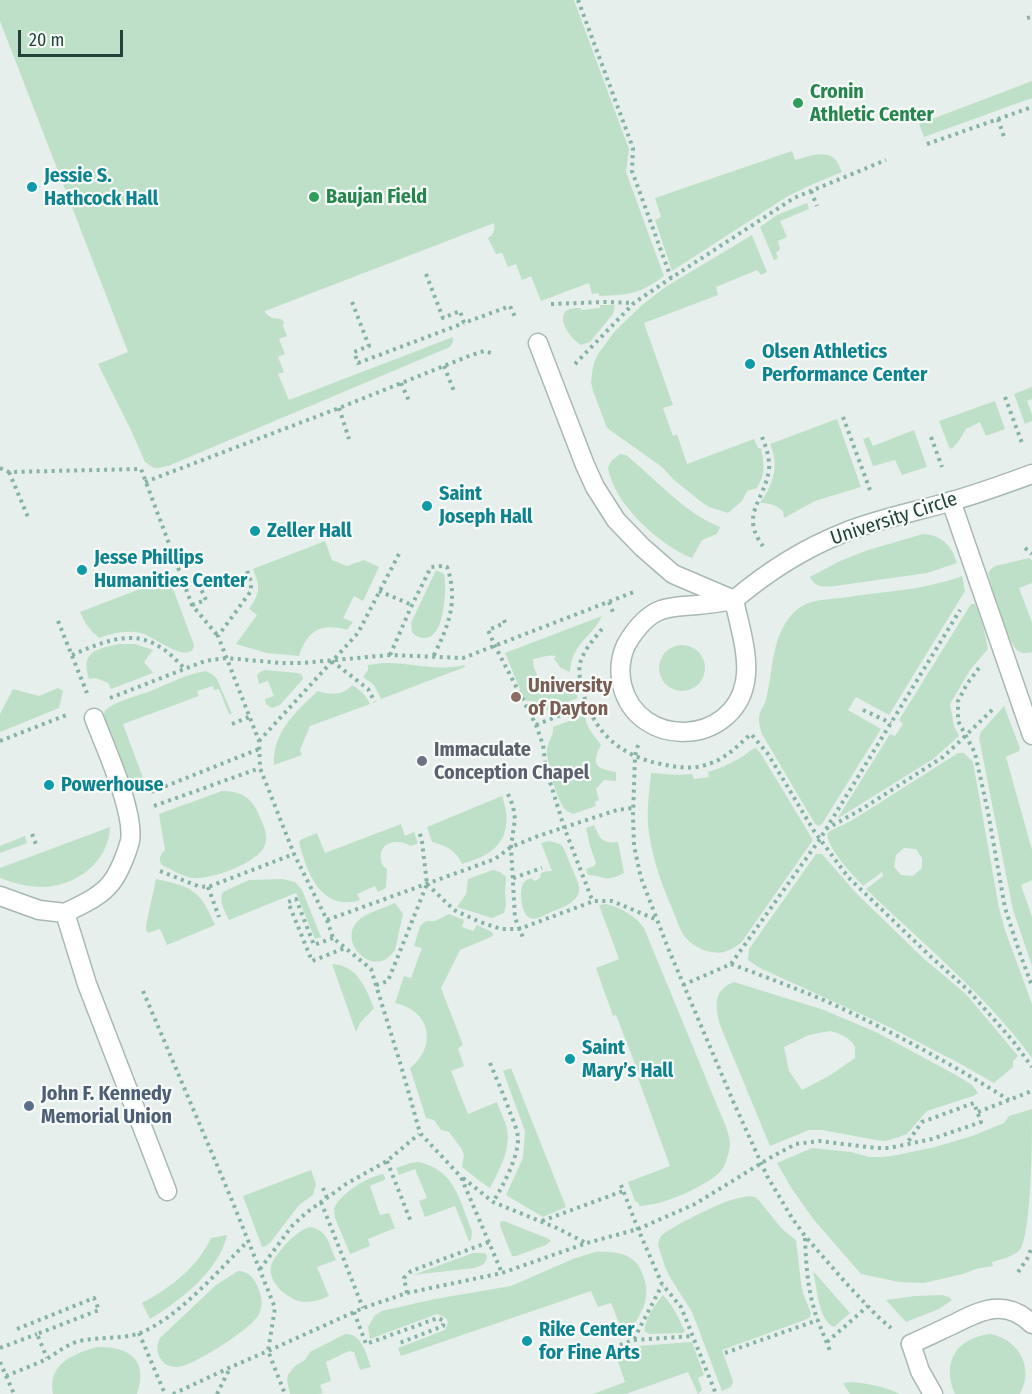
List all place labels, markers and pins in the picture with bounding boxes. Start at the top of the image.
place label: Cronin Athletic Center [810,80,934,127]
marker: Cronin Athletic Center [791,96,805,110]
place label: Jessie S. Hathcock Hall [44,164,158,211]
marker: Jessie S. Hathcock Hall [25,180,39,194]
place label: Baujan Field [326,185,427,209]
marker: Baujan Field [307,190,321,204]
place label: Olsen Athletics Performance Center [762,340,927,387]
marker: Olsen Athletics Performance Center [743,357,757,371]
place label: Saint Joseph Hall [439,482,533,529]
marker: Saint Joseph Hall [420,499,434,513]
place label: Zeller Hall [267,519,352,543]
marker: Zeller Hall [248,524,262,538]
place label: Jesse Phillips Humanities Center [94,546,247,593]
marker: Jesse Phillips Humanities Center [75,563,89,577]
place label: University of Dayton [528,674,612,721]
marker: University of Dayton [509,690,523,704]
place label: Immaculate Conception Chapel [434,738,589,785]
marker: Immaculate Conception Chapel [415,754,429,768]
place label: Powerhouse [61,773,164,797]
marker: Powerhouse [42,778,56,792]
place label: Saint Mary’s Hall [582,1036,673,1083]
marker: Saint Mary’s Hall [563,1052,577,1066]
place label: John F. Kennedy Memorial Union [41,1082,172,1129]
marker: John F. Kennedy Memorial Union [22,1099,36,1113]
place label: Rike Center for Fine Arts [539,1318,640,1365]
marker: Rike Center for Fine Arts [520,1334,534,1348]

